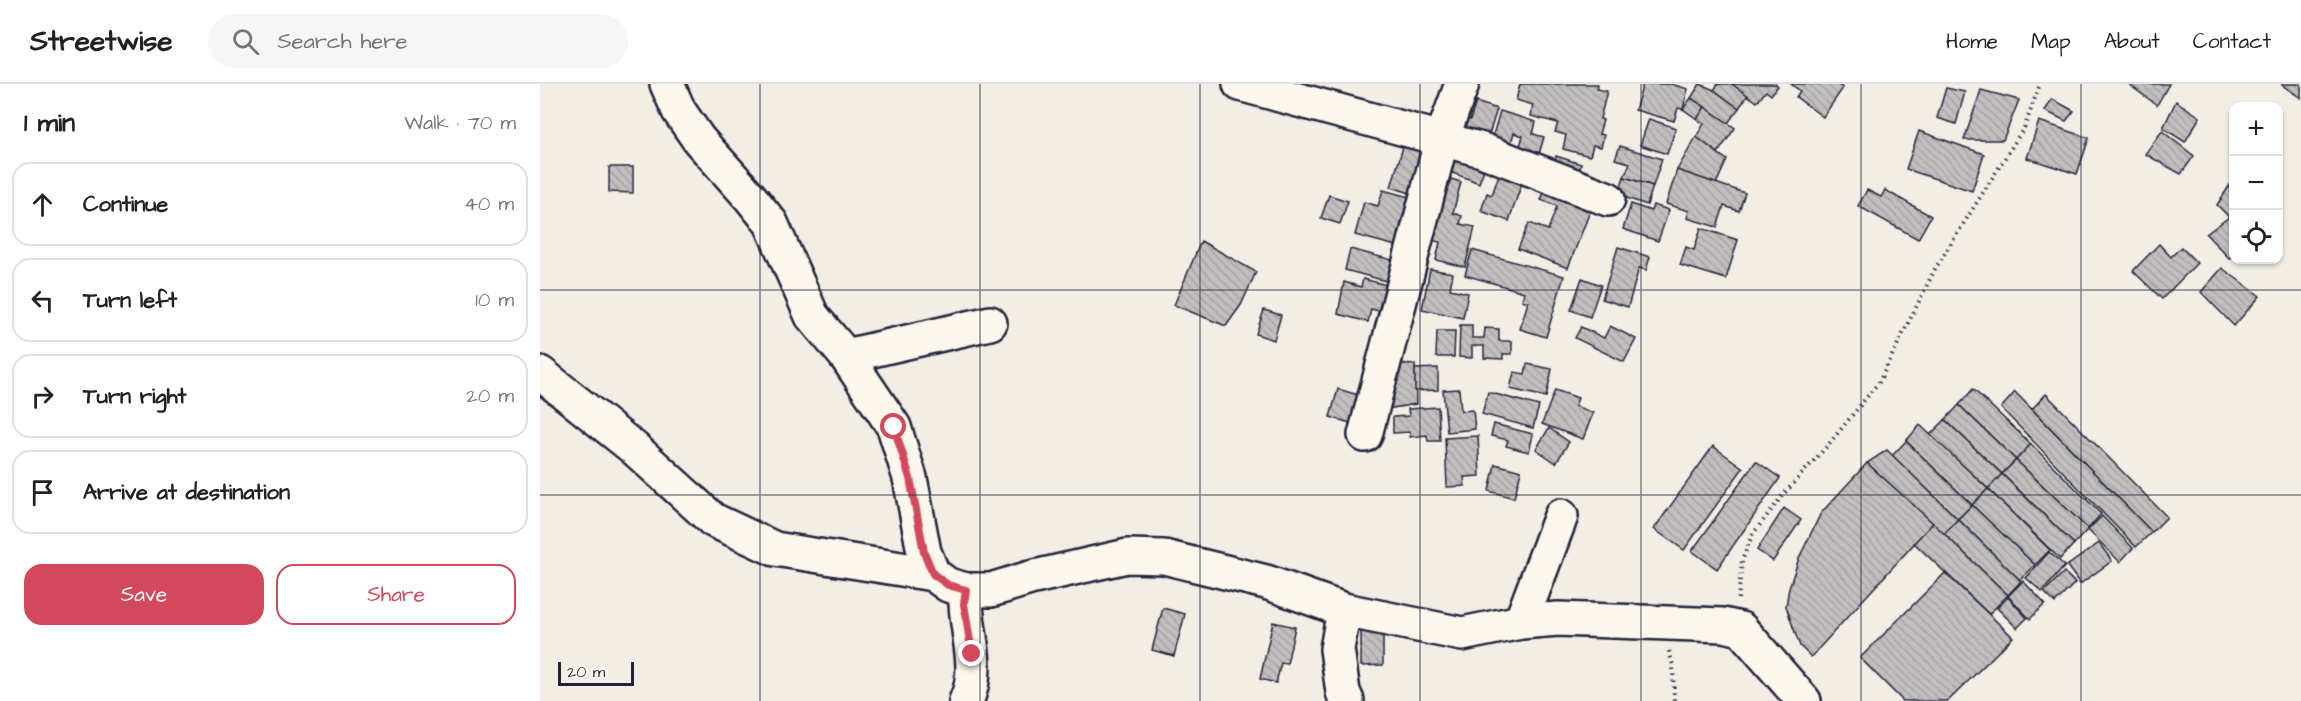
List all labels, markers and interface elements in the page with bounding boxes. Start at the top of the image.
search box [208,14,628,68]
text: Streetwise [30,22,172,61]
icon: search [229,25,262,58]
text: Search here [277,26,407,57]
text: Home [1946,27,1998,56]
text: Map [2031,27,2071,56]
text: About [2104,27,2160,56]
text: Contact [2193,27,2271,56]
map controls [2229,102,2283,264]
button: + [2229,102,2283,156]
text: 1 min [24,105,75,141]
text: Walk · 70 m [404,109,516,137]
button: − [2229,156,2283,210]
icon: ahead [26,188,59,221]
text: Continue [83,189,168,220]
text: 40 m [464,190,514,218]
button: locate [2229,210,2283,264]
icon: left [26,284,59,317]
text: Turn left [83,285,177,316]
text: 10 m [475,286,514,314]
icon: right [26,380,59,413]
text: Turn right [83,381,186,412]
text: 20 m [466,382,514,410]
route start [880,413,906,439]
icon: arrive [26,476,59,509]
text: Arrive at destination [83,477,290,508]
button: Save [24,564,264,625]
button: Share [276,564,516,625]
route end [958,640,984,666]
scale bar [558,659,634,686]
text: 20 m [567,661,605,683]

